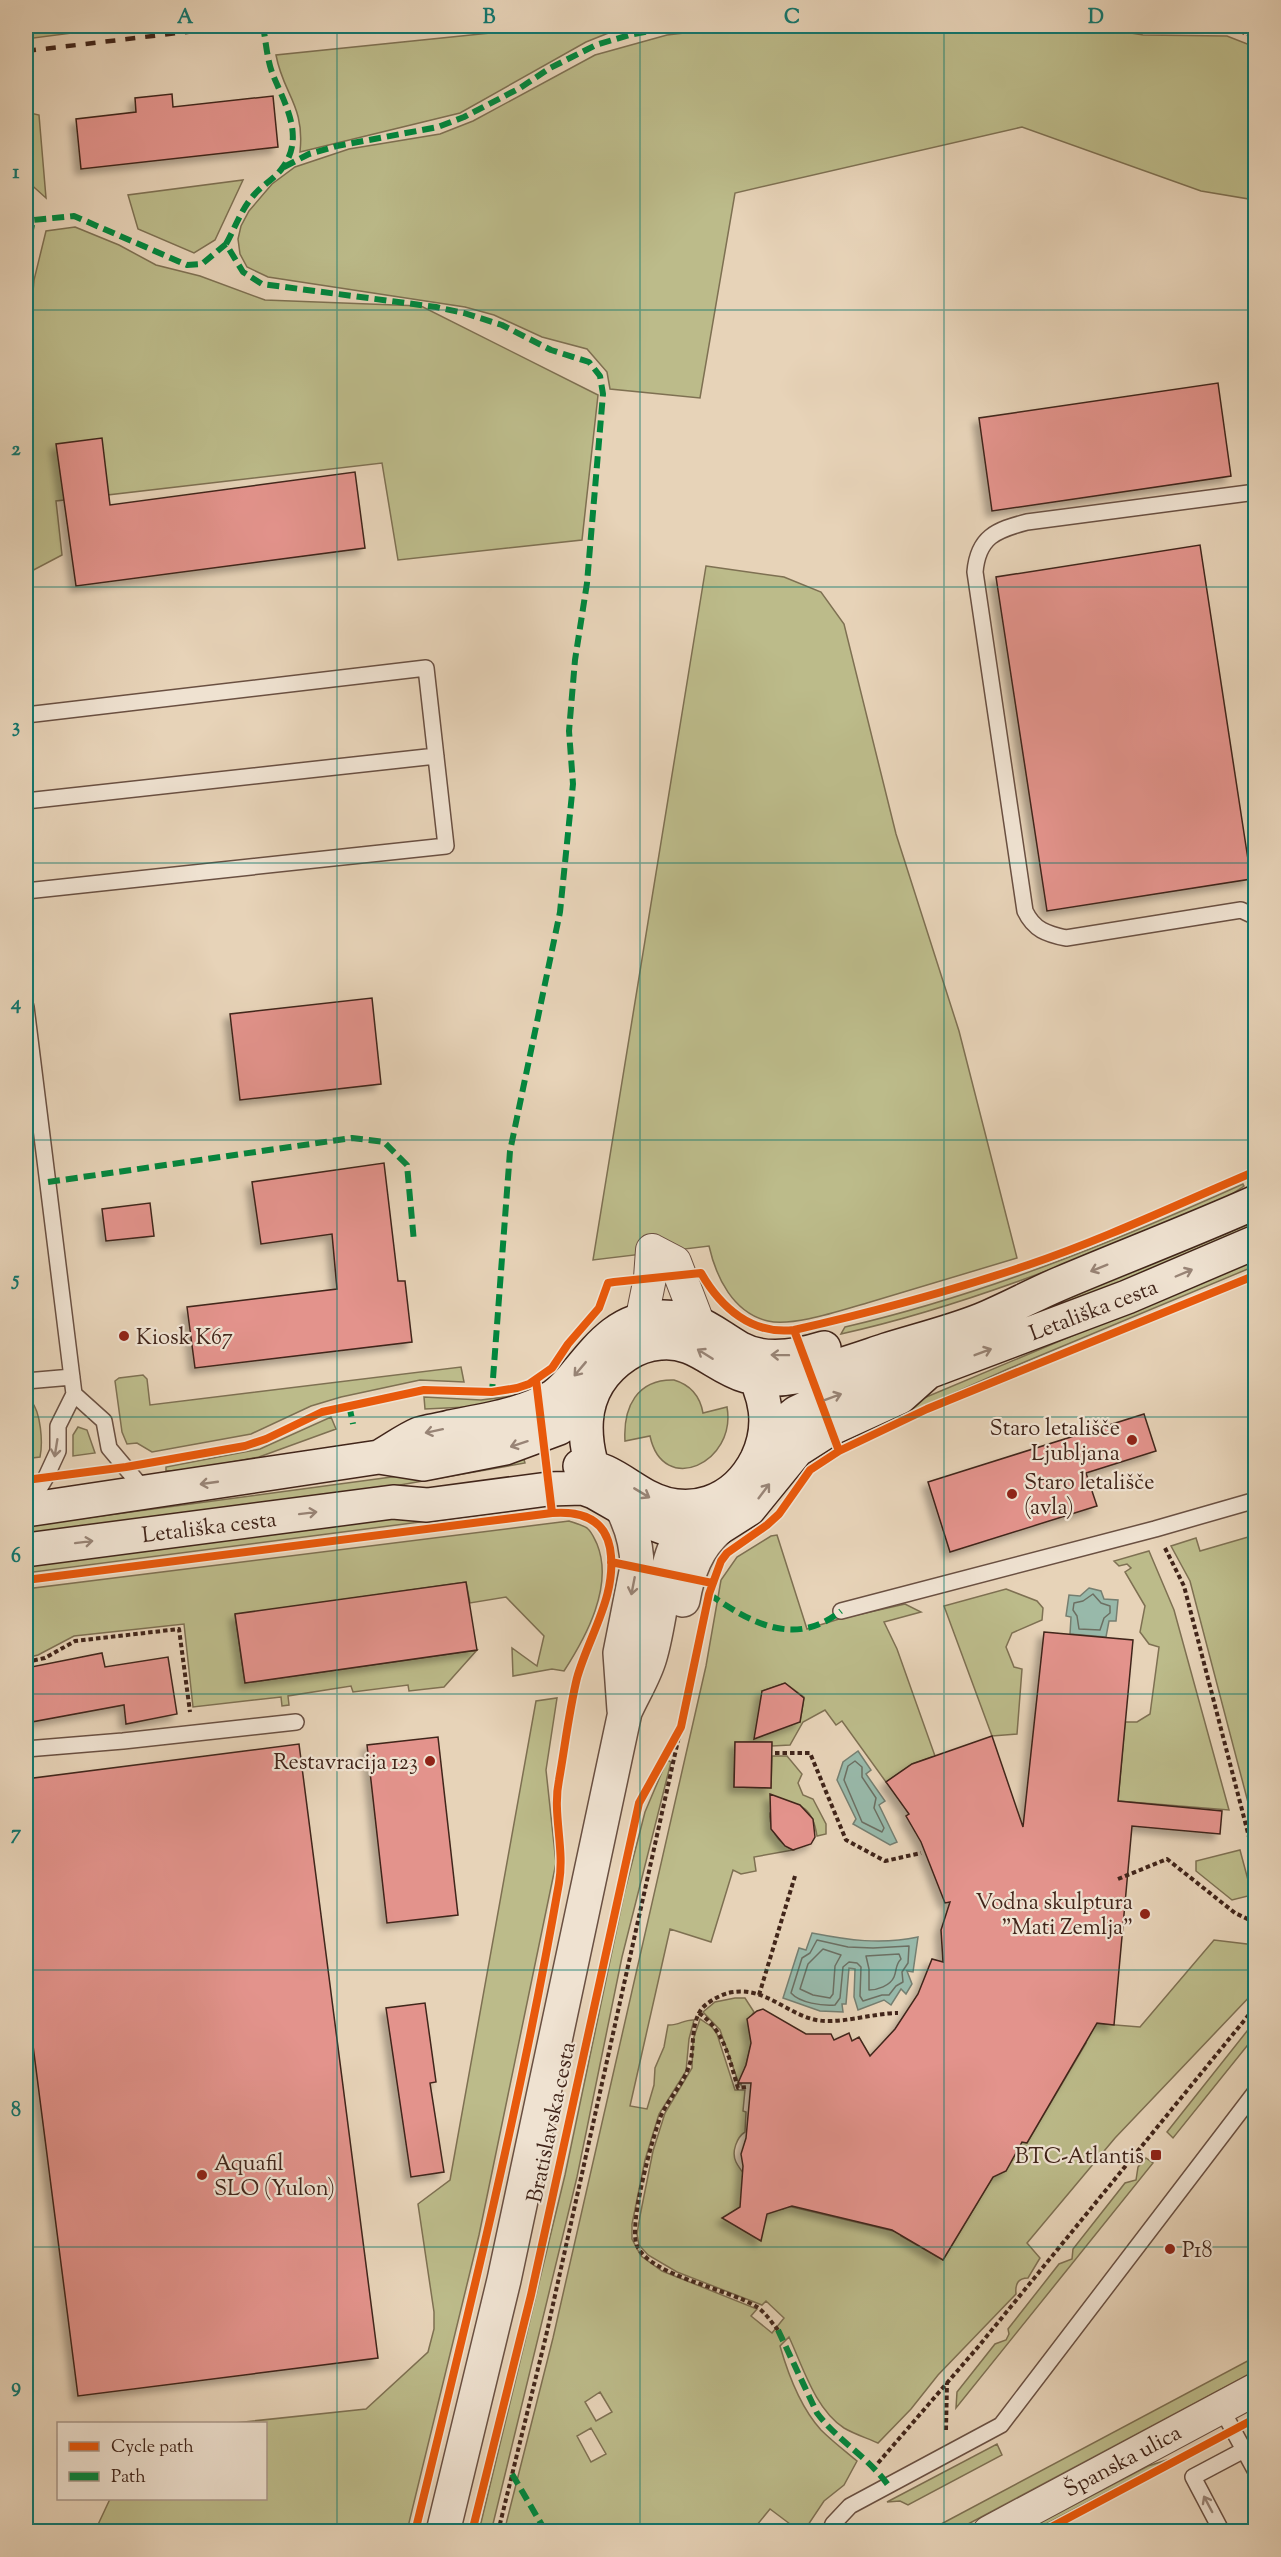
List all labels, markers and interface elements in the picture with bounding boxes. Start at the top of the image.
text: A [177,4,194,33]
text: B [483,4,496,33]
text: C [784,4,800,33]
text: D [1088,4,1104,33]
text: 1 [13,159,20,188]
text: 2 [11,436,21,465]
text: 3 [12,713,20,742]
text: 4 [10,990,21,1019]
one-way arrow [1090,1263,1109,1274]
text: 5 [11,1266,20,1295]
one-way arrow [1174,1267,1193,1278]
street label: Letališka cesta [1025,1273,1163,1351]
place label: Kiosk K67 [136,1323,233,1355]
marker: Kiosk K67 [117,1329,131,1343]
one-way arrow [973,1345,992,1356]
one-way arrow [697,1348,714,1360]
one-way arrow [770,1349,790,1361]
one-way arrow [573,1361,587,1376]
one-way arrow [823,1390,842,1401]
place label: Staro letališče Ljubljana [990,1414,1120,1471]
one-way arrow [425,1426,444,1437]
marker: Staro letališče Ljubljana [1125,1433,1139,1447]
one-way arrow [51,1438,62,1457]
one-way arrow [510,1439,529,1450]
place label: Staro letališče (avla) [1024,1468,1154,1525]
one-way arrow [199,1478,219,1489]
one-way arrow [758,1484,770,1500]
one-way arrow [633,1487,650,1499]
marker: Staro letališče (avla) [1005,1487,1019,1501]
street label: Letališka cesta [140,1505,279,1553]
one-way arrow [298,1507,318,1518]
one-way arrow [73,1536,93,1547]
text: 6 [11,1543,21,1572]
one-way arrow [627,1576,638,1595]
place label: Restavracija 123 [273,1748,418,1780]
marker: Restavracija 123 [423,1754,437,1768]
text: 7 [11,1820,22,1849]
place label: Vodna skulptura "Mati Zemlja" [976,1888,1133,1945]
marker: Vodna skulptura "Mati Zemlja" [1138,1907,1152,1921]
street label: Bratislavska cesta [520,2039,586,2206]
text: 8 [11,2097,21,2126]
place label: BTC-Atlantis [1015,2142,1144,2174]
marker: BTC-Atlantis [1149,2148,1163,2162]
place label: Aquafil SLO (Yulon) [214,2149,335,2206]
marker: Aquafil SLO (Yulon) [195,2168,209,2182]
place label: P18 [1182,2236,1213,2268]
marker: P18 [1163,2242,1177,2256]
text: 9 [11,2373,21,2402]
street label: Španska ulica [1058,2417,1188,2507]
legend [57,2422,267,2500]
text: Cycle path [111,2435,194,2461]
text: Path [111,2465,146,2491]
one-way arrow [1202,2496,1213,2514]

